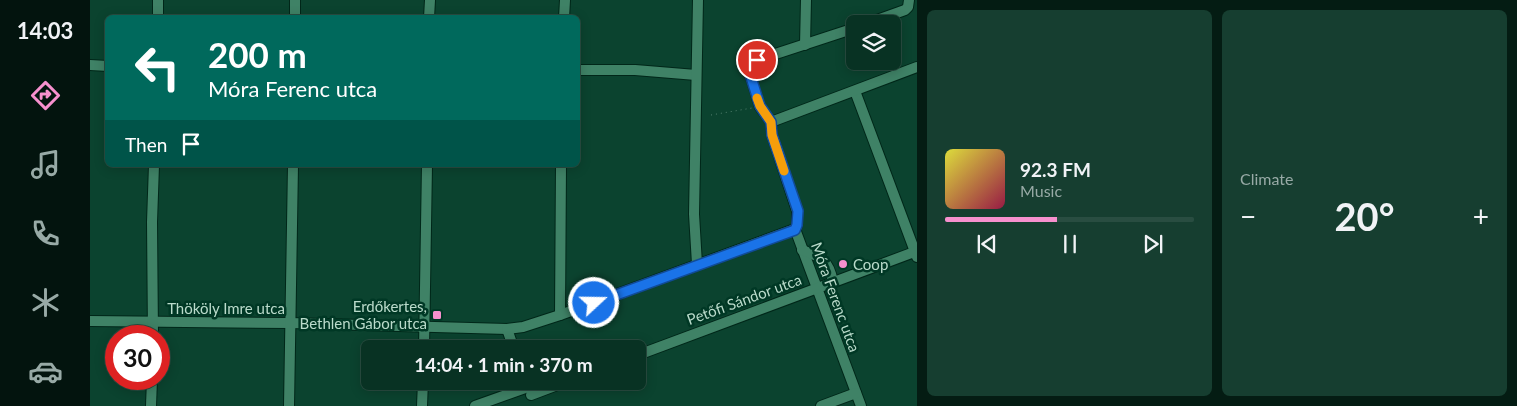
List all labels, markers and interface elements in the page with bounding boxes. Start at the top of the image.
map controls [846,15,901,70]
button: layers [846,15,901,70]
text: 14:03 [17,17,73,44]
text: 200 m [208,33,307,75]
icon: left [125,35,190,100]
pin [736,39,778,81]
icon: arrive [743,46,771,74]
text: Móra Ferenc utca [208,75,377,102]
icon: directions [28,78,63,113]
icon: arrive [177,130,205,158]
text: Then [125,133,167,156]
icon: music [28,147,63,182]
text: 92.3 FM [1020,158,1091,181]
text: Climate [1240,169,1293,188]
text: Music [1020,181,1062,200]
text: 20° [1335,193,1394,239]
text: − [1240,199,1256,233]
text: + [1473,199,1489,233]
icon: phone [28,216,63,251]
icon: previous [973,230,1001,258]
icon: pause [1056,230,1084,258]
icon: next [1139,230,1167,258]
street label: Móra Ferenc utca [808,240,864,354]
place label: Coop [853,255,888,273]
marker: Coop [837,258,849,270]
street label: Petőfi Sándor utca [684,270,804,328]
position arrow [567,276,619,328]
icon: climate [28,285,63,320]
place label: Erdőkertes, Bethlen Gábor utca [300,297,427,332]
street label: Thököly Imre utca [167,299,285,317]
marker: Erdőkertes, Bethlen Gábor utca [431,309,443,321]
speed limit sign: 30 [105,325,170,390]
text: 14:04 · 1 min · 370 m [414,353,593,376]
icon: car [28,354,63,389]

